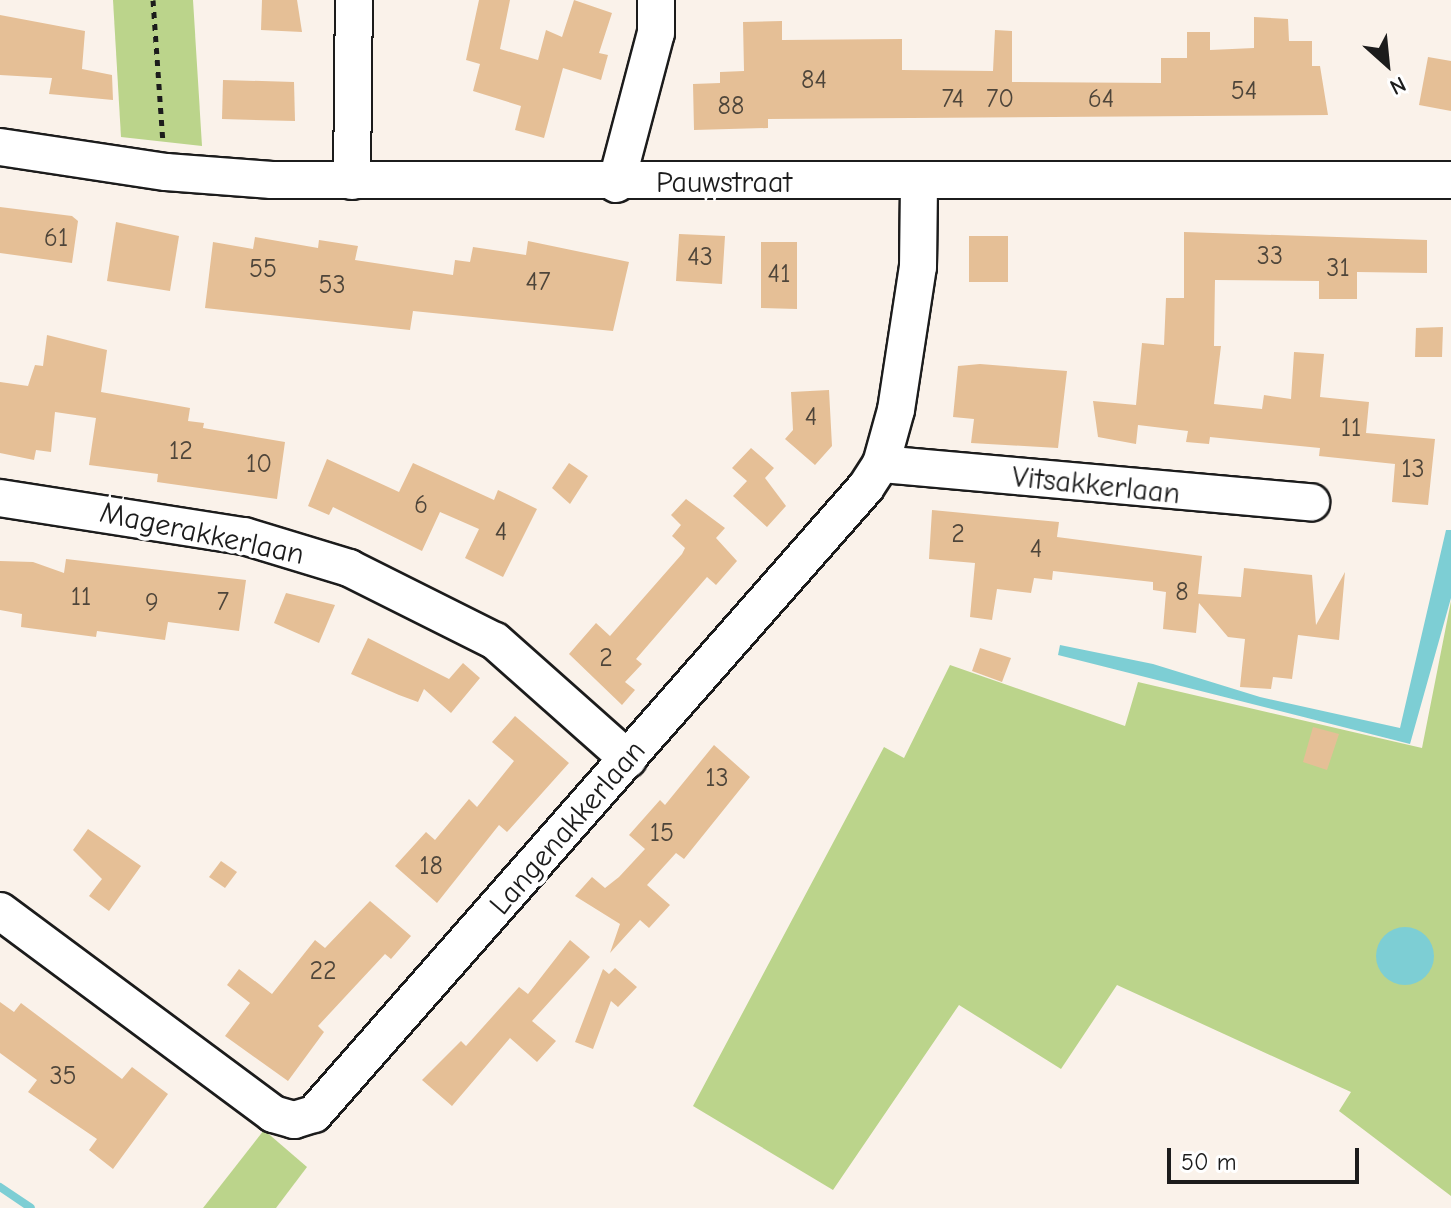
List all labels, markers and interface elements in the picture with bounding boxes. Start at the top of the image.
north arrow [1347,24,1427,104]
house number: 84 [801,65,827,97]
text: N [1386,71,1410,100]
house number: 54 [1231,76,1257,108]
house number: 74 [942,84,964,116]
house number: 70 [986,84,1014,116]
house number: 64 [1088,84,1114,116]
house number: 88 [718,91,744,123]
street label: Pauwstraat [656,165,792,201]
house number: 61 [44,223,68,255]
house number: 33 [1257,241,1283,273]
house number: 43 [687,242,713,274]
house number: 31 [1326,253,1350,285]
house number: 55 [249,254,277,286]
house number: 41 [768,259,790,291]
house number: 47 [526,267,550,299]
house number: 53 [318,270,346,302]
house number: 4 [805,402,817,434]
house number: 11 [1341,413,1361,445]
house number: 12 [169,436,193,468]
house number: 10 [246,449,272,481]
house number: 13 [1401,454,1425,486]
street label: Vitsakkerlaan [1010,459,1182,513]
house number: 6 [414,490,428,522]
street label: Magerakkerlaan [97,495,307,573]
house number: 4 [495,517,507,549]
house number: 2 [951,519,965,551]
house number: 4 [1030,534,1042,566]
house number: 8 [1175,577,1189,609]
house number: 11 [71,582,91,614]
house number: 7 [217,587,229,619]
house number: 9 [145,588,159,620]
house number: 2 [599,643,613,675]
street label: Langenakkerlaan [483,734,653,922]
house number: 13 [705,763,729,795]
house number: 15 [650,818,674,850]
house number: 18 [419,851,443,883]
house number: 22 [309,956,337,988]
house number: 35 [49,1061,77,1093]
scale bar [1171,1132,1363,1182]
text: 50 m [1181,1148,1237,1176]

